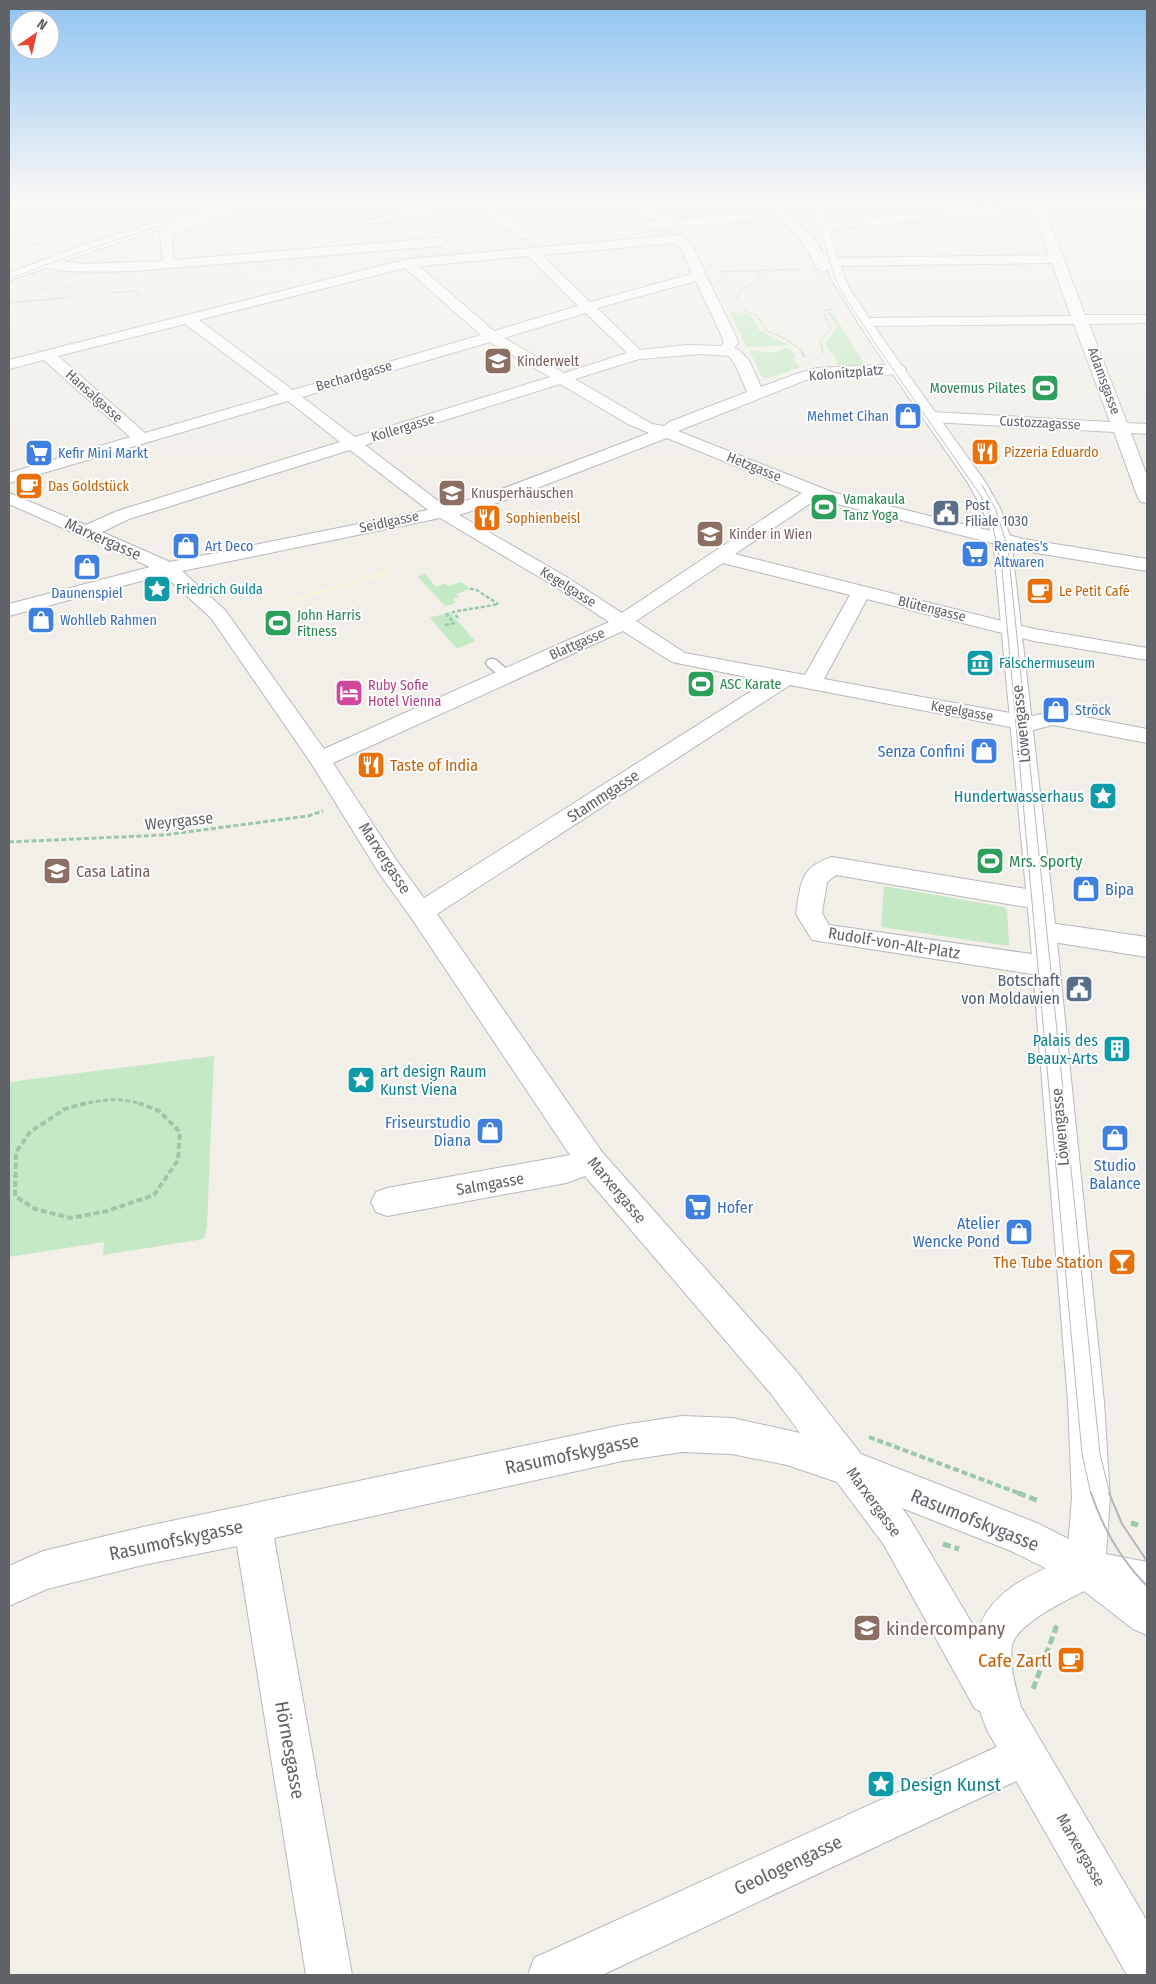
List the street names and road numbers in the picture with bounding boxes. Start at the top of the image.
street label: Adamsgasse [1084,345,1124,417]
street label: Bechardgasse [314,357,394,395]
street label: Kolonitzplatz [808,361,884,385]
street label: Hansalgasse [62,366,126,426]
street label: Kollergasse [369,410,437,446]
street label: Custozzagasse [999,412,1081,434]
street label: Hetzgasse [724,448,784,486]
street label: Seidlgasse [358,507,420,537]
street label: Marxergasse [62,514,144,564]
street label: Kegelgasse [537,563,599,611]
street label: Blütengasse [896,592,968,626]
street label: Blattgasse [547,624,607,664]
street label: Löwengasse [1007,684,1035,764]
street label: Kegelgasse [930,697,995,725]
street label: Stammgasse [563,766,643,826]
street label: Weyrgasse [144,808,214,834]
street label: Marxergasse [355,819,415,897]
street label: Rudolf-von-Alt-Platz [827,923,961,963]
street label: Löwengasse [1047,1087,1073,1167]
street label: Marxergasse [584,1153,650,1227]
street label: Salmgasse [455,1169,525,1199]
street label: Rasumofskygasse [503,1429,641,1479]
street label: Marxergasse [842,1464,906,1541]
street label: Rasumofskygasse [907,1484,1043,1556]
street label: Rasumofskygasse [107,1515,245,1565]
street label: Hörnesgasse [270,1699,310,1801]
street label: Marxergasse [1052,1810,1110,1890]
street label: Geologengasse [730,1830,846,1900]

